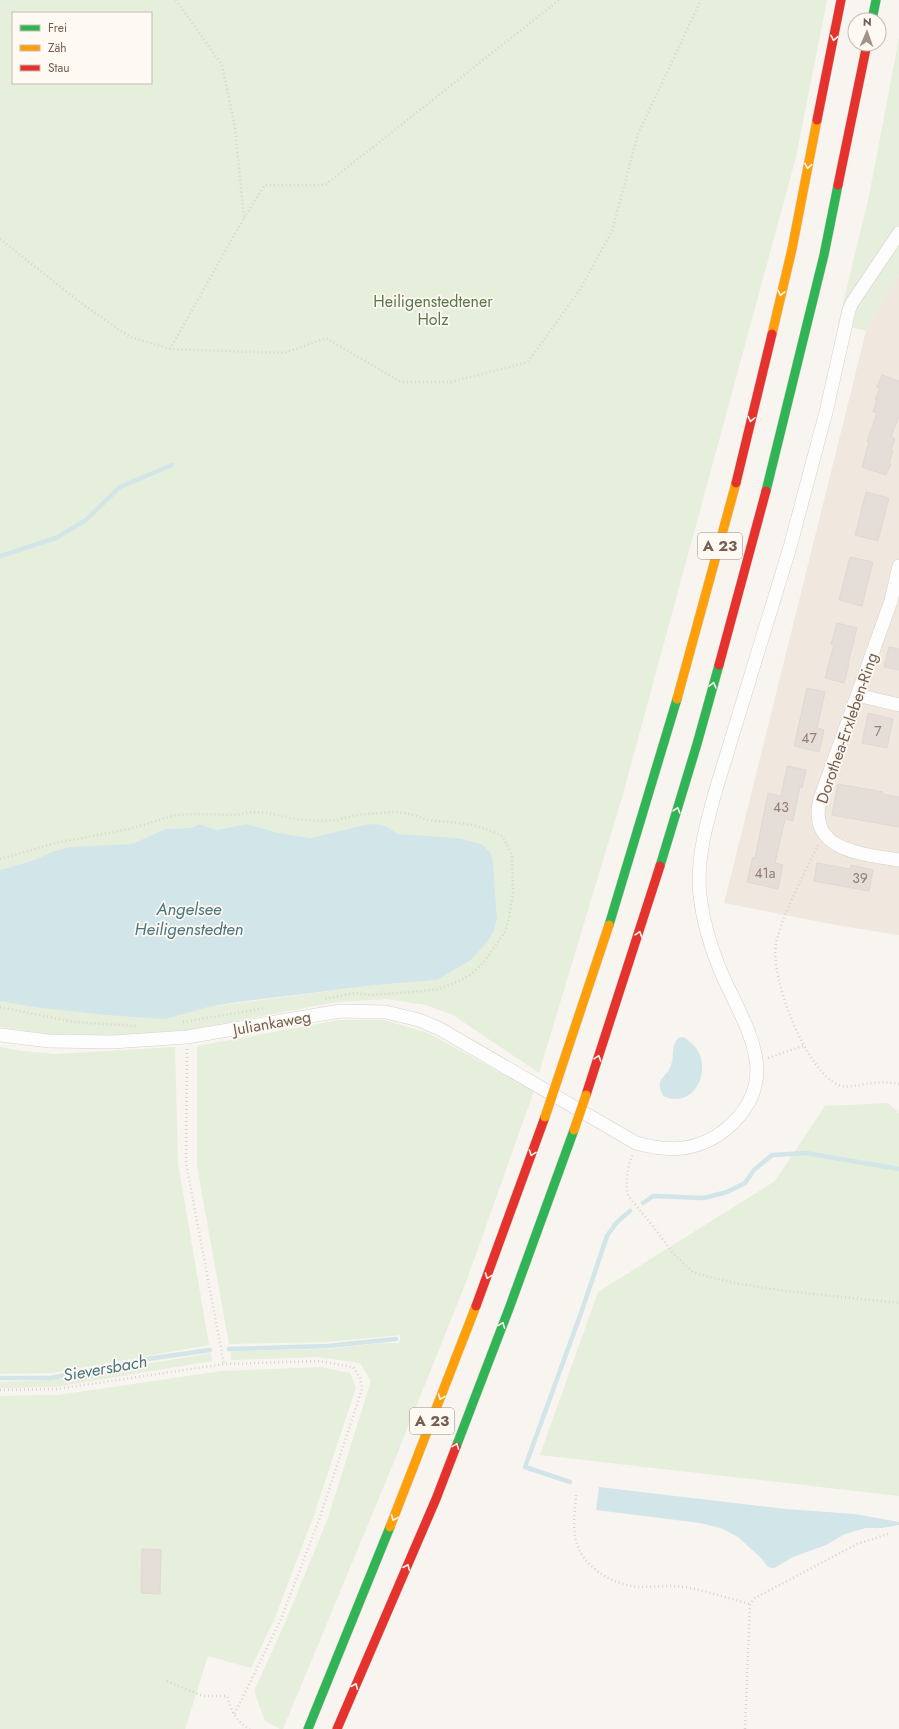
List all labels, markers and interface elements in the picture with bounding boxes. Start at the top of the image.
legend [12,12,152,84]
north arrow [847,12,887,52]
text: N [863,14,872,30]
text: Frei [48,19,67,37]
one-way arrow [830,35,838,41]
text: Zäh [48,39,67,57]
text: Stau [48,59,70,77]
one-way arrow [805,163,813,169]
park label: Heiligenstedtener Holz [373,290,493,331]
one-way arrow [778,290,786,296]
one-way arrow [748,416,756,423]
road number: A 23 [698,533,742,559]
street label: Dorothea-Erxleben-Ring [810,649,884,807]
one-way arrow [708,682,717,689]
house number: 7 [874,721,882,741]
house number: 47 [801,728,817,748]
house number: 43 [773,797,789,817]
one-way arrow [672,807,681,814]
house number: 41a [754,863,776,883]
house number: 39 [852,868,868,888]
water label: Angelsee Heiligenstedten [135,897,243,941]
one-way arrow [634,931,643,938]
street label: Juliankaweg [229,1005,313,1042]
one-way arrow [594,1054,602,1061]
one-way arrow [528,1150,537,1157]
one-way arrow [484,1272,493,1279]
one-way arrow [498,1321,506,1328]
water label: Sieversbach [61,1349,149,1387]
one-way arrow [438,1394,446,1401]
road number: A 23 [410,1408,454,1434]
one-way arrow [451,1443,460,1450]
one-way arrow [390,1515,398,1522]
one-way arrow [402,1563,410,1570]
one-way arrow [350,1683,358,1690]

